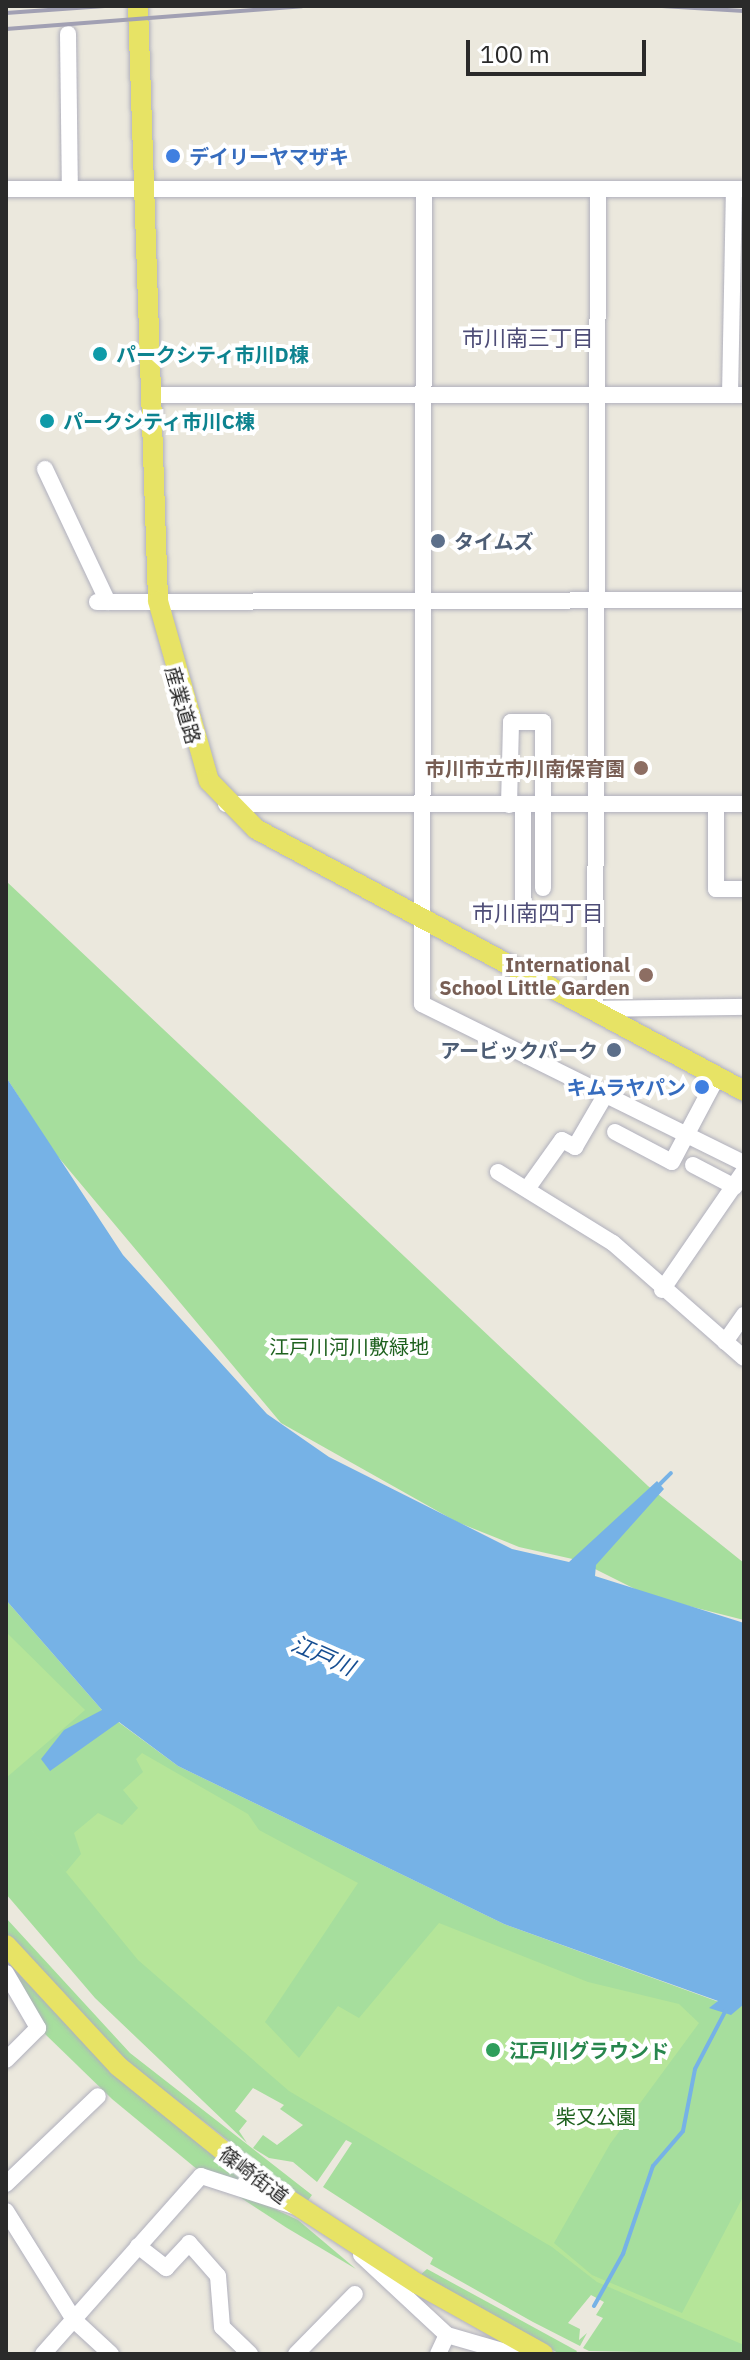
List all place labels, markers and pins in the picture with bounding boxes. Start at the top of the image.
place label: デイリーヤマザキ [189,144,349,168]
marker: デイリーヤマザキ [164,147,182,165]
place label: パークシティ市川D棟 [116,342,310,366]
marker: パークシティ市川D棟 [91,345,109,363]
place label: パークシティ市川C棟 [63,409,256,433]
marker: パークシティ市川C棟 [38,412,56,430]
place label: タイムズ [454,529,534,553]
marker: タイムズ [429,532,447,550]
place label: 市川市立市川南保育園 [425,756,625,780]
marker: 市川市立市川南保育園 [632,759,650,777]
place label: International School Little Garden [439,952,630,999]
marker: International School Little Garden [637,966,655,984]
place label: アービックパーク [439,1038,598,1062]
marker: アービックパーク [605,1041,623,1059]
place label: キムラヤパン [566,1075,686,1099]
marker: キムラヤパン [693,1078,711,1096]
place label: 江戸川グラウンド [509,2038,669,2062]
marker: 江戸川グラウンド [484,2041,502,2059]

